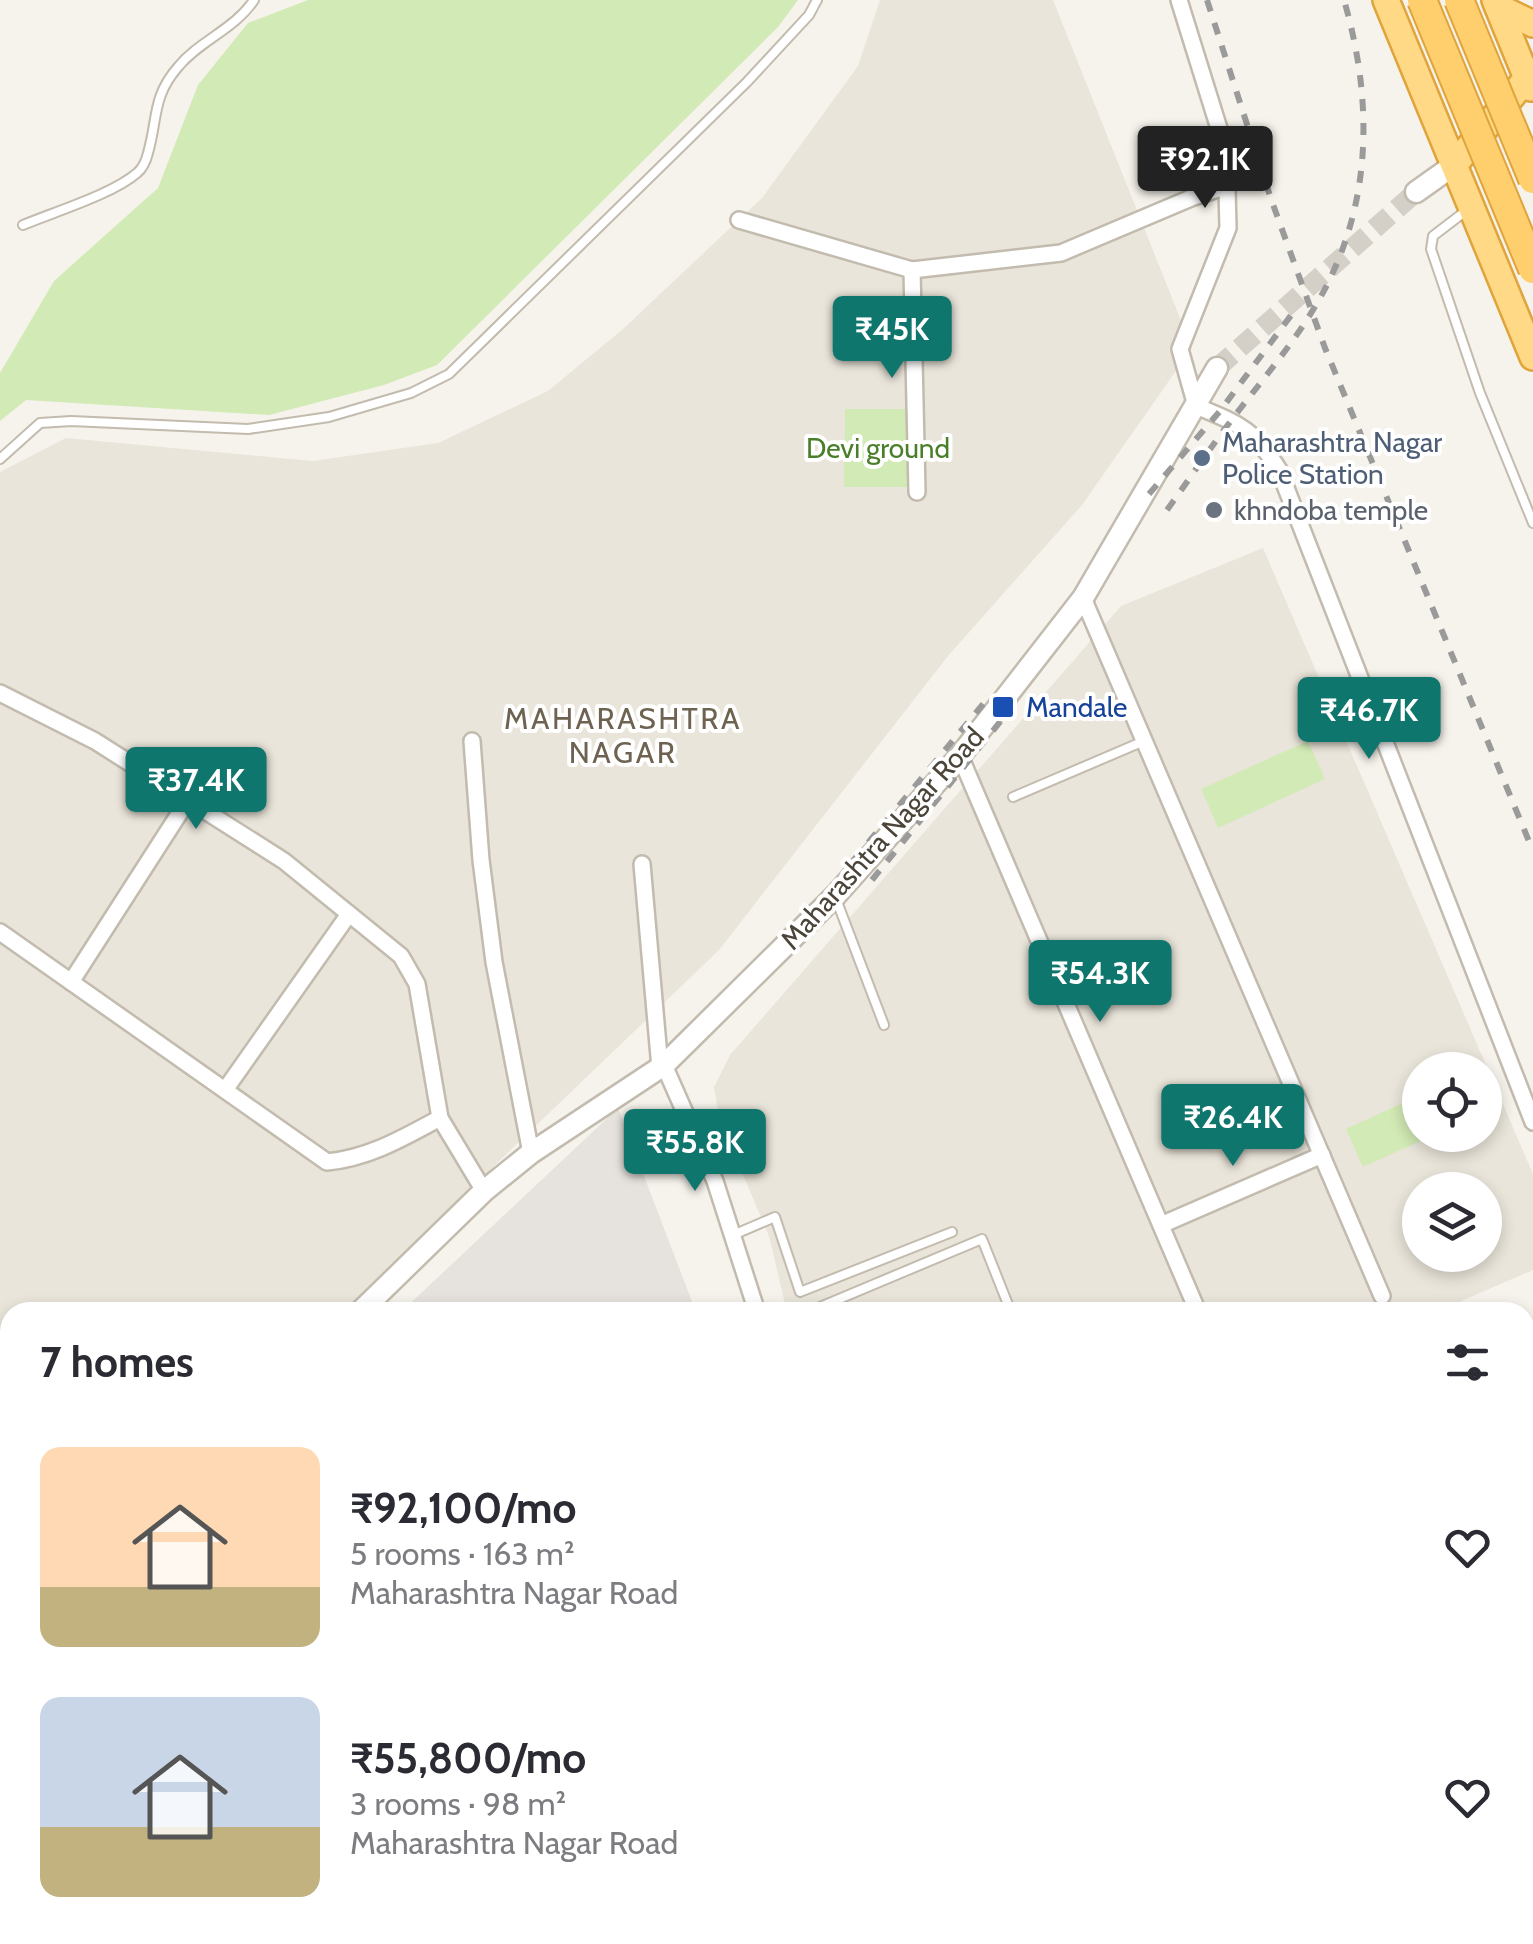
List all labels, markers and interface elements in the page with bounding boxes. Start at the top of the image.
pin: ₹92.1K [1124,126,1286,211]
text: ₹92.1K [1160,139,1250,178]
pin: ₹45K [833,296,951,381]
text: ₹45K [855,309,929,348]
place label: Maharashtra Nagar Police Station [1222,425,1442,491]
park label: Devi ground [806,431,950,465]
marker: Maharashtra Nagar Police Station [1191,447,1213,469]
place label: khndoba temple [1234,493,1428,527]
marker: khndoba temple [1203,499,1225,521]
pin: ₹46.7K [1288,677,1450,762]
place label: Mandale [1026,690,1127,724]
text: ₹46.7K [1320,690,1418,729]
marker: Mandale [990,694,1016,720]
district label: MAHARASHTRA NAGAR [504,700,742,771]
street label: Maharashtra Nagar Road [773,720,991,956]
pin: ₹37.4K [115,747,277,832]
text: ₹37.4K [148,760,244,799]
pin: ₹54.3K [1019,940,1181,1025]
text: ₹54.3K [1051,953,1149,992]
map controls [1402,1052,1502,1272]
button: locate [1402,1052,1502,1152]
pin: ₹26.4K [1152,1084,1314,1169]
text: ₹26.4K [1183,1097,1283,1136]
pin: ₹55.8K [614,1109,776,1194]
text: ₹55.8K [646,1122,744,1161]
button: layers [1402,1172,1502,1272]
icon: filters [1440,1335,1495,1390]
text: 7 homes [40,1336,194,1388]
text: ₹92,100/mo [350,1482,576,1534]
icon: home [120,1487,240,1607]
icon: heart [1440,1520,1495,1575]
text: 5 rooms · 163 m² [350,1534,575,1573]
text: Maharashtra Nagar Road [350,1573,678,1612]
text: ₹55,800/mo [350,1732,586,1784]
icon: home [120,1737,240,1857]
icon: heart [1440,1770,1495,1825]
text: 3 rooms · 98 m² [350,1784,566,1823]
text: Maharashtra Nagar Road [350,1823,678,1862]

